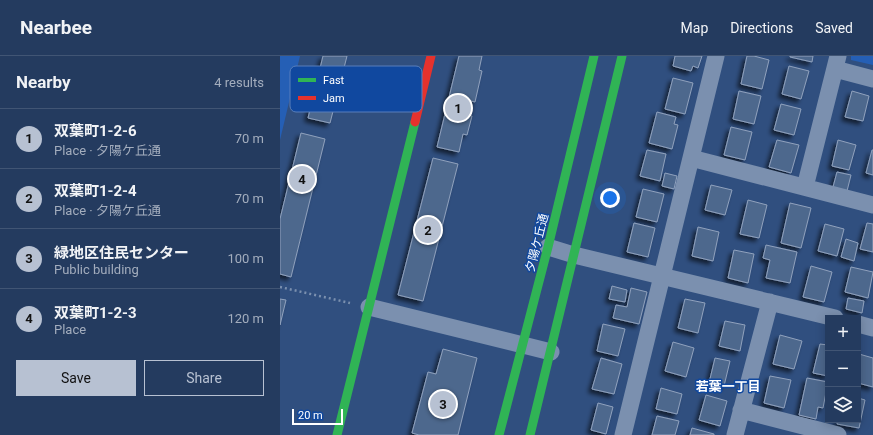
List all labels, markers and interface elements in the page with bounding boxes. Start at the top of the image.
text: Nearbee [20,16,92,39]
text: Map [681,20,708,36]
text: Directions [730,20,793,36]
text: Saved [815,20,853,36]
legend [290,66,422,112]
text: Nearby [16,72,71,92]
text: Fast [323,74,345,87]
text: 4 results [214,75,264,90]
text: Jam [323,92,345,105]
pin: 1 [445,93,471,123]
text: 双葉町1-2-6 [54,122,137,140]
text: 1 [25,131,33,146]
text: 70 m [235,131,264,146]
text: Place · 夕陽ケ丘通 [54,143,161,158]
pin: 4 [289,164,315,194]
text: 双葉町1-2-4 [54,182,137,200]
your location [600,188,620,208]
text: 2 [25,191,33,206]
text: 70 m [235,191,264,206]
text: Place · 夕陽ケ丘通 [54,203,161,218]
street label: 夕陽ケ丘通 [523,212,551,274]
pin: 2 [415,215,441,245]
text: 緑地区住民センター [54,244,189,262]
text: 3 [25,251,33,266]
text: 100 m [227,251,264,266]
text: Public building [54,262,139,277]
text: 双葉町1-2-3 [54,304,137,322]
text: 4 [25,311,33,326]
text: 120 m [227,311,264,326]
map controls [825,315,861,423]
button: + [825,315,861,351]
text: Place [54,322,86,337]
button: − [825,351,861,387]
button: Save [16,360,136,396]
button: Share [144,360,264,396]
district label: 若葉一丁目 [695,379,761,394]
button: layers [825,387,861,423]
pin: 3 [430,389,456,419]
scale bar [292,407,343,426]
text: 20 m [298,409,323,422]

